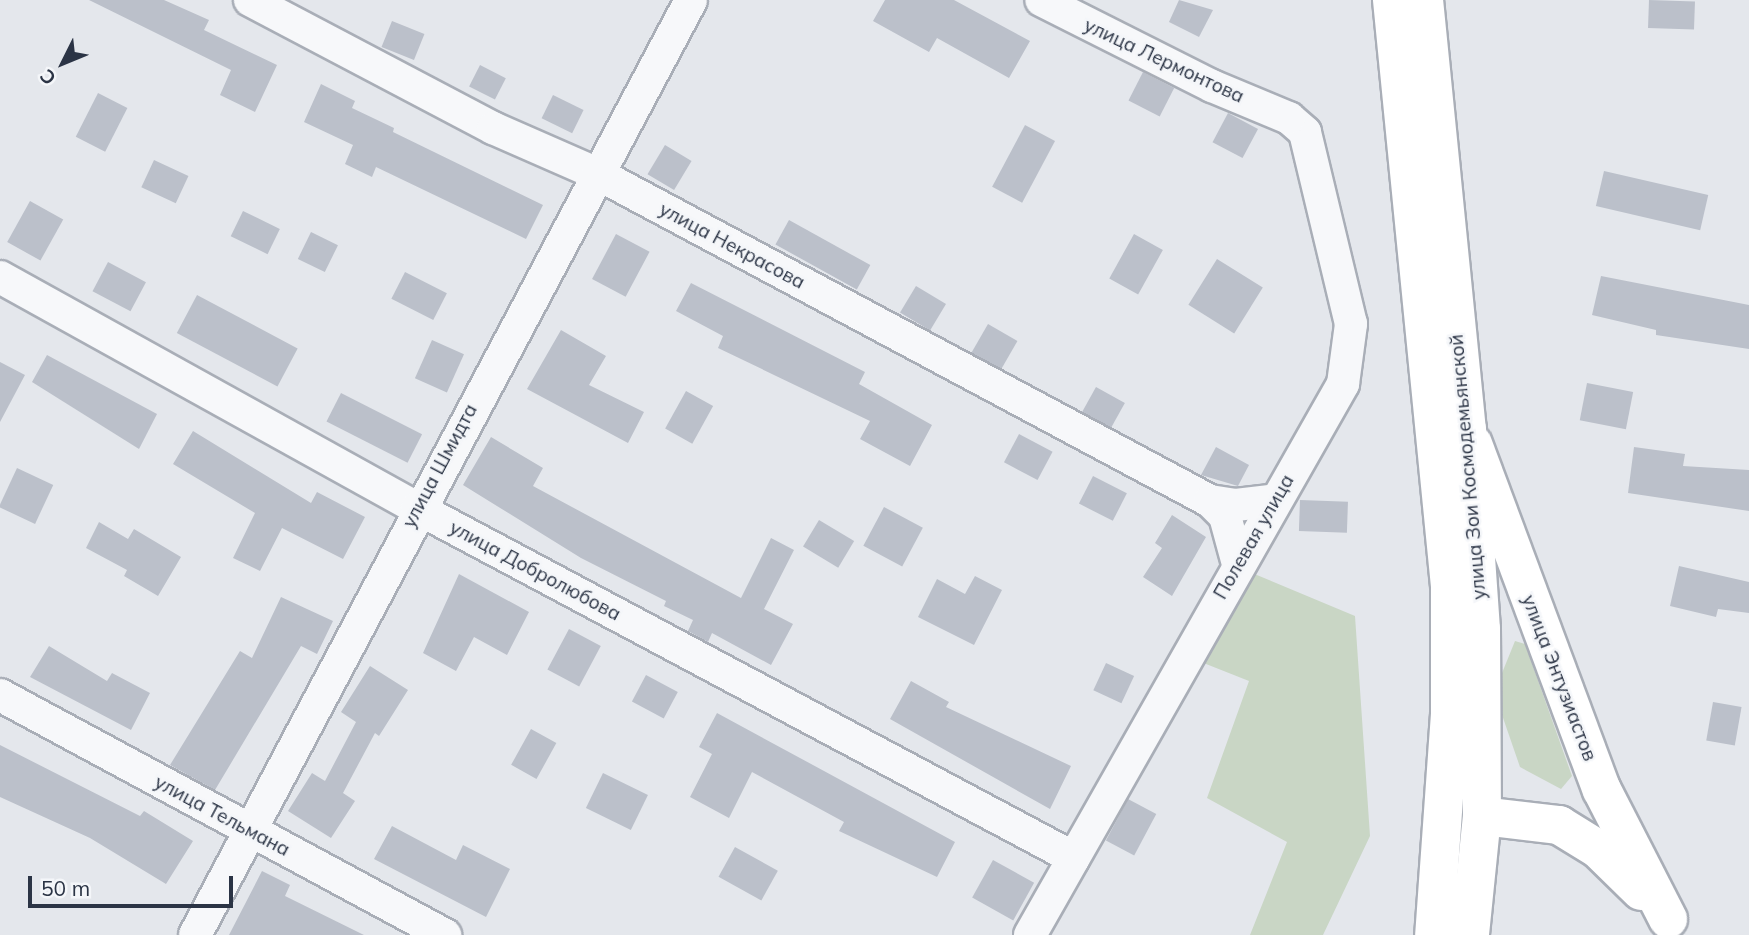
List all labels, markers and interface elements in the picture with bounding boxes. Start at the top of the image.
street label: улица Лермонтова [1080,14,1248,108]
north arrow [28,28,98,98]
text: С [34,64,61,90]
street label: улица Некрасова [655,198,809,294]
street label: улица Зои Космодемьянской [1445,333,1491,601]
street label: улица Шмидта [398,400,482,532]
street label: Полевая улица [1209,471,1299,603]
street label: улица Добролюбова [446,516,624,626]
street label: улица Энтузиастов [1517,592,1601,764]
street label: улица Тельмана [151,771,293,861]
scale bar [32,862,236,906]
text: 50 m [41,875,90,901]

